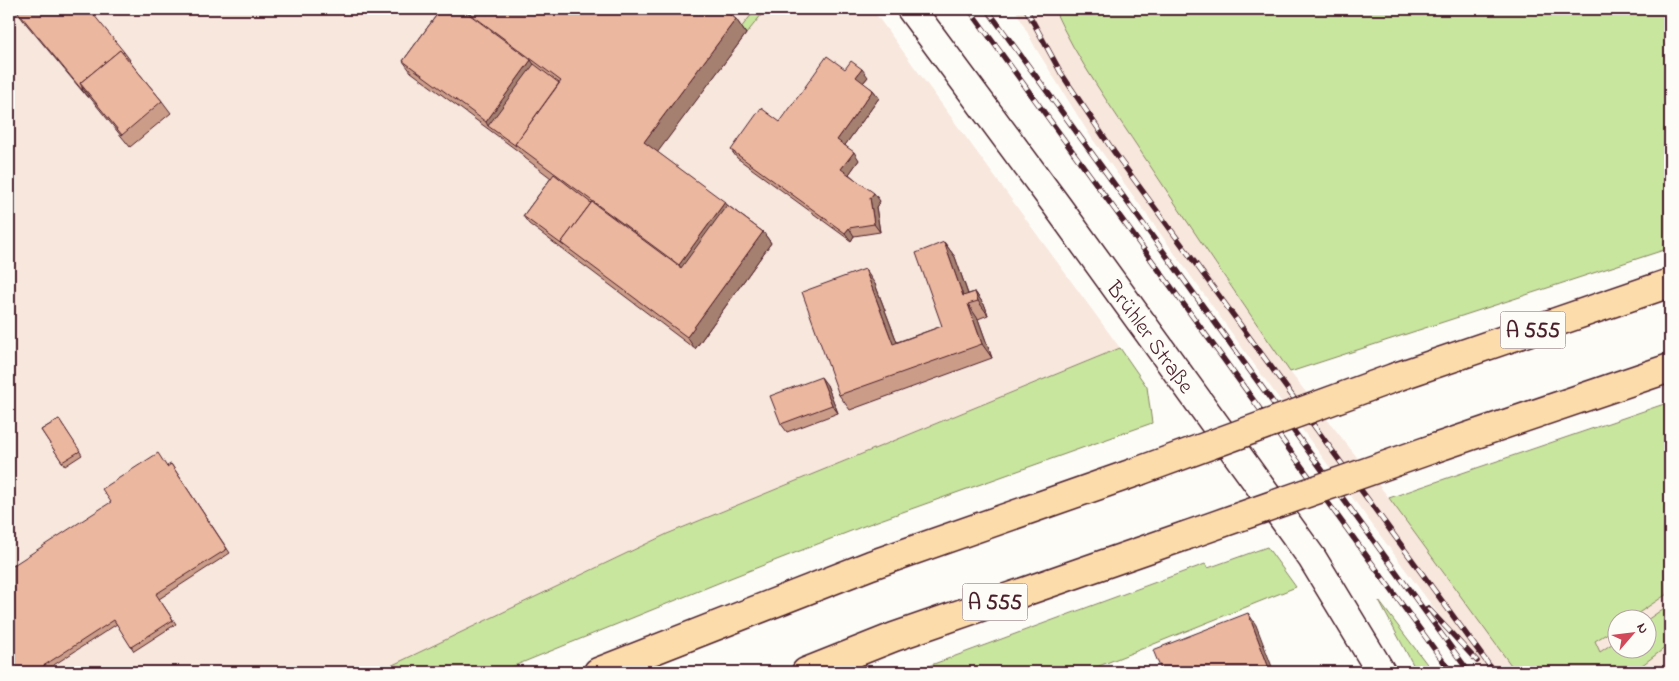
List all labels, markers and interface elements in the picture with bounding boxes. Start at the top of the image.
street label: Brühler Straße [1097,274,1201,401]
road number: A 555 [1500,312,1566,348]
road number: A 555 [962,584,1028,620]
north arrow [1606,608,1656,658]
text: N [1631,619,1654,638]

